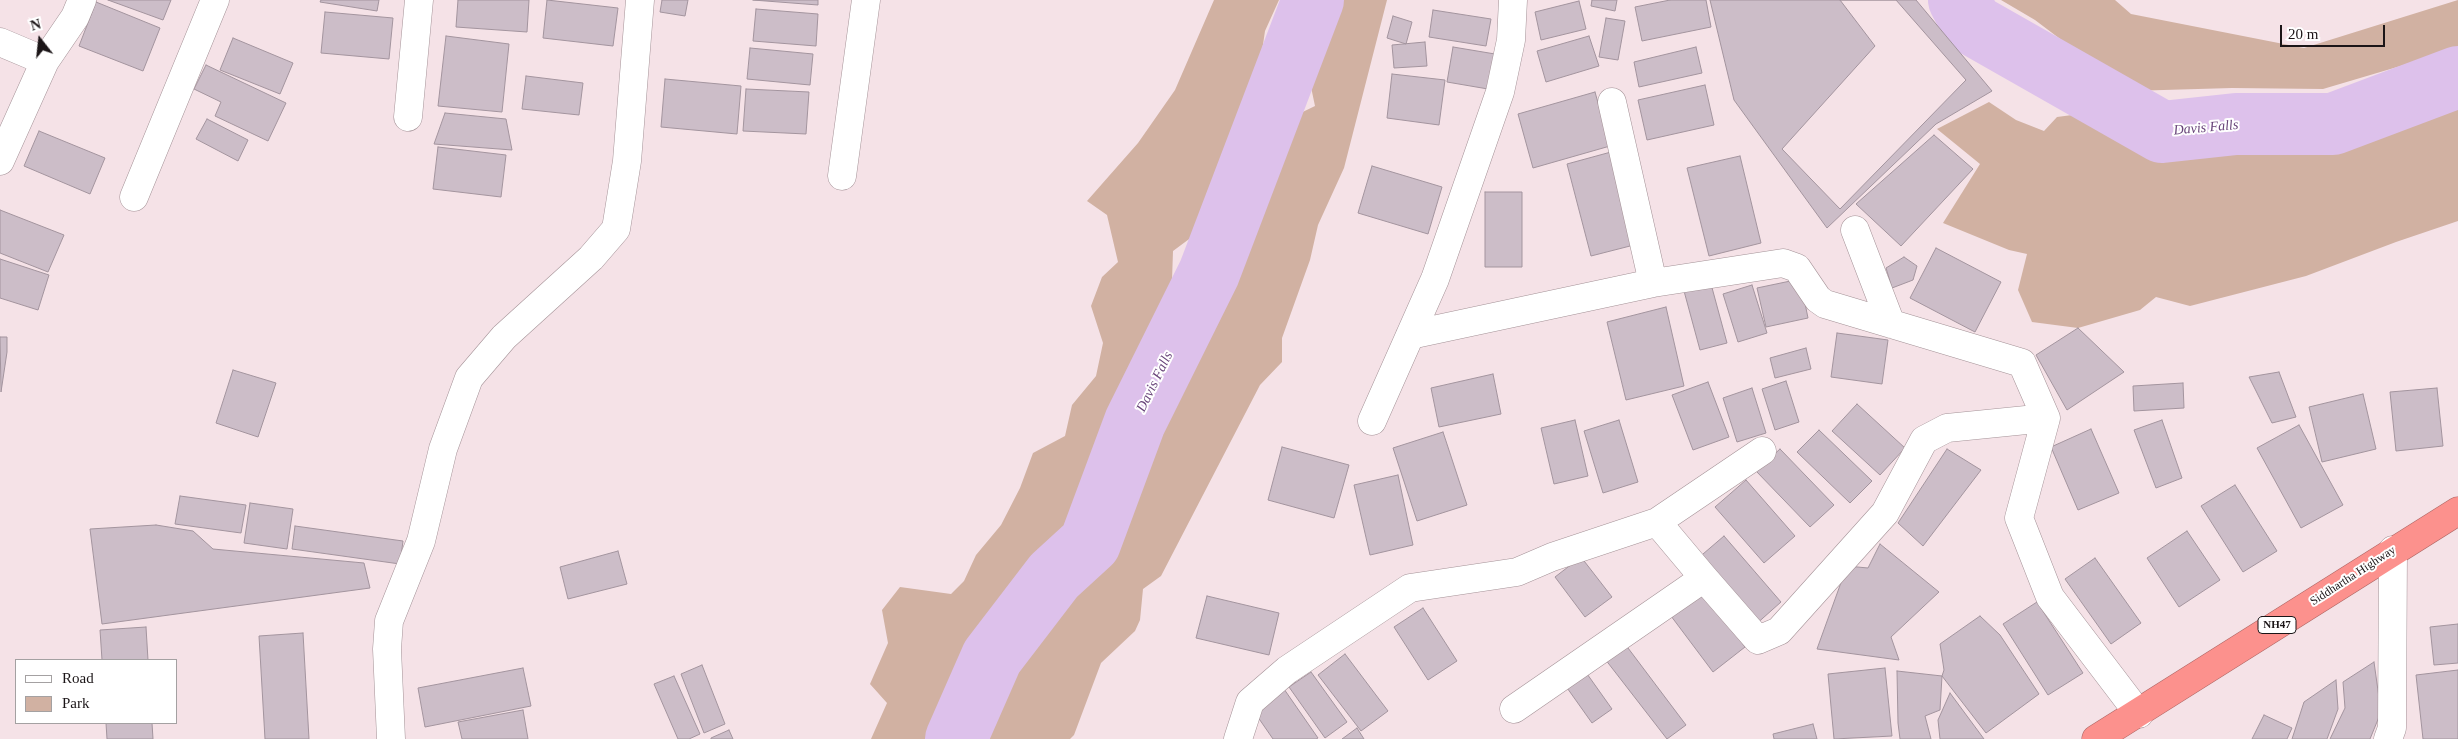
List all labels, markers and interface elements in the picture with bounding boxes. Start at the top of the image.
north arrow [15,15,65,65]
scale bar [2283,15,2388,47]
text: N [29,16,43,34]
text: 20 m [2288,26,2318,42]
water label: Davis Falls [2173,117,2239,139]
water label: Davis Falls [1133,349,1177,415]
street label: Siddhartha Highway [2308,543,2398,609]
road number: NH47 [2258,616,2296,634]
legend [15,659,178,724]
text: Road [62,670,94,686]
text: Park [62,695,90,711]

